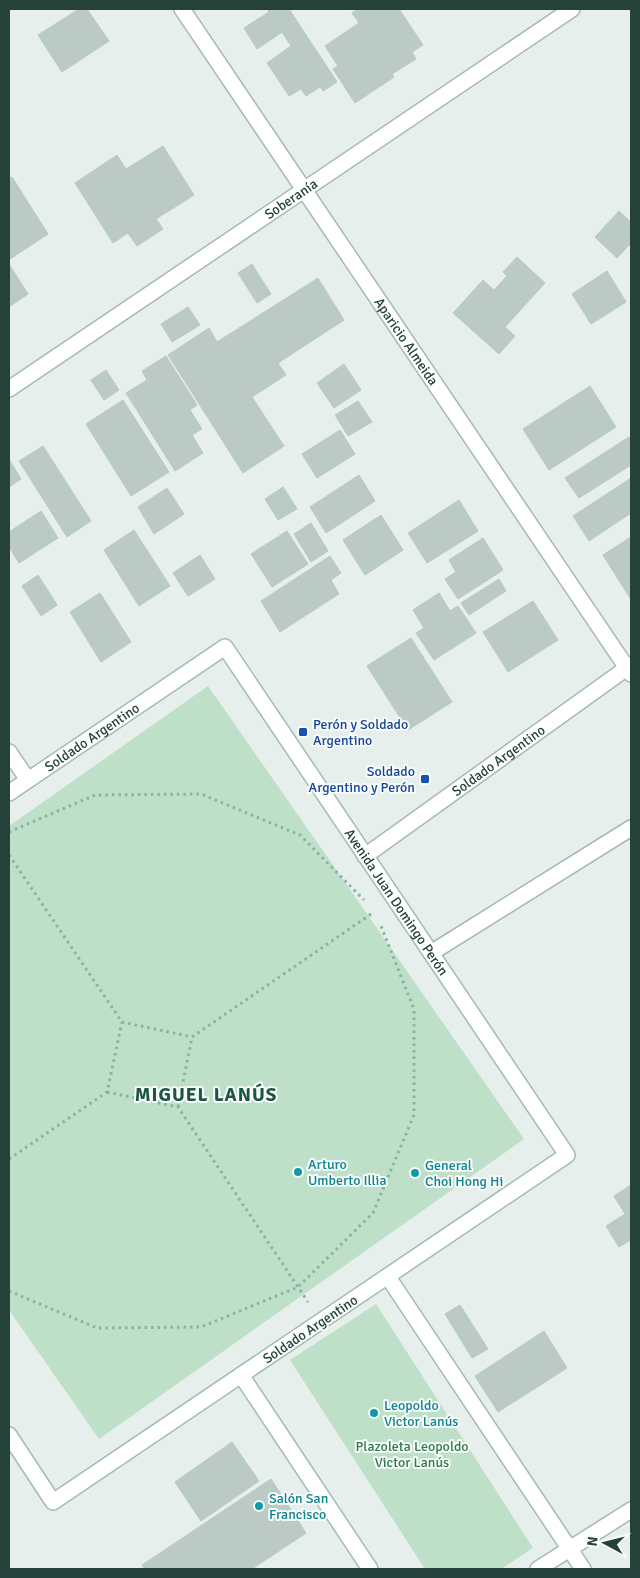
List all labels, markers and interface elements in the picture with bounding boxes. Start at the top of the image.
street label: Soberanía [261,175,321,223]
street label: Aparicio Almeida [370,294,442,389]
street label: Soldado Argentino [41,699,143,775]
place label: Perón y Soldado Argentino [313,716,408,749]
street label: Soldado Argentino [449,722,548,800]
marker: Perón y Soldado Argentino [297,726,309,738]
place label: Soldado Argentino y Perón [309,763,415,796]
marker: Soldado Argentino y Perón [419,773,431,785]
street label: Avenida Juan Domingo Perón [341,825,452,979]
district label: MIGUEL LANÚS [135,1083,277,1107]
place label: Arturo Umberto Illia [308,1156,387,1189]
place label: General Choi Hong Hi [425,1157,503,1190]
marker: Arturo Umberto Illia [292,1166,304,1178]
marker: General Choi Hong Hi [409,1167,421,1179]
street label: Soldado Argentino [260,1291,361,1367]
place label: Leopoldo Victor Lanús [384,1397,458,1430]
marker: Leopoldo Victor Lanús [368,1407,380,1419]
park label: Plazoleta Leopoldo Victor Lanús [355,1438,469,1471]
place label: Salón San Francisco [269,1490,328,1523]
marker: Salón San Francisco [253,1500,265,1512]
north arrow [580,1518,630,1568]
text: N [584,1536,602,1547]

